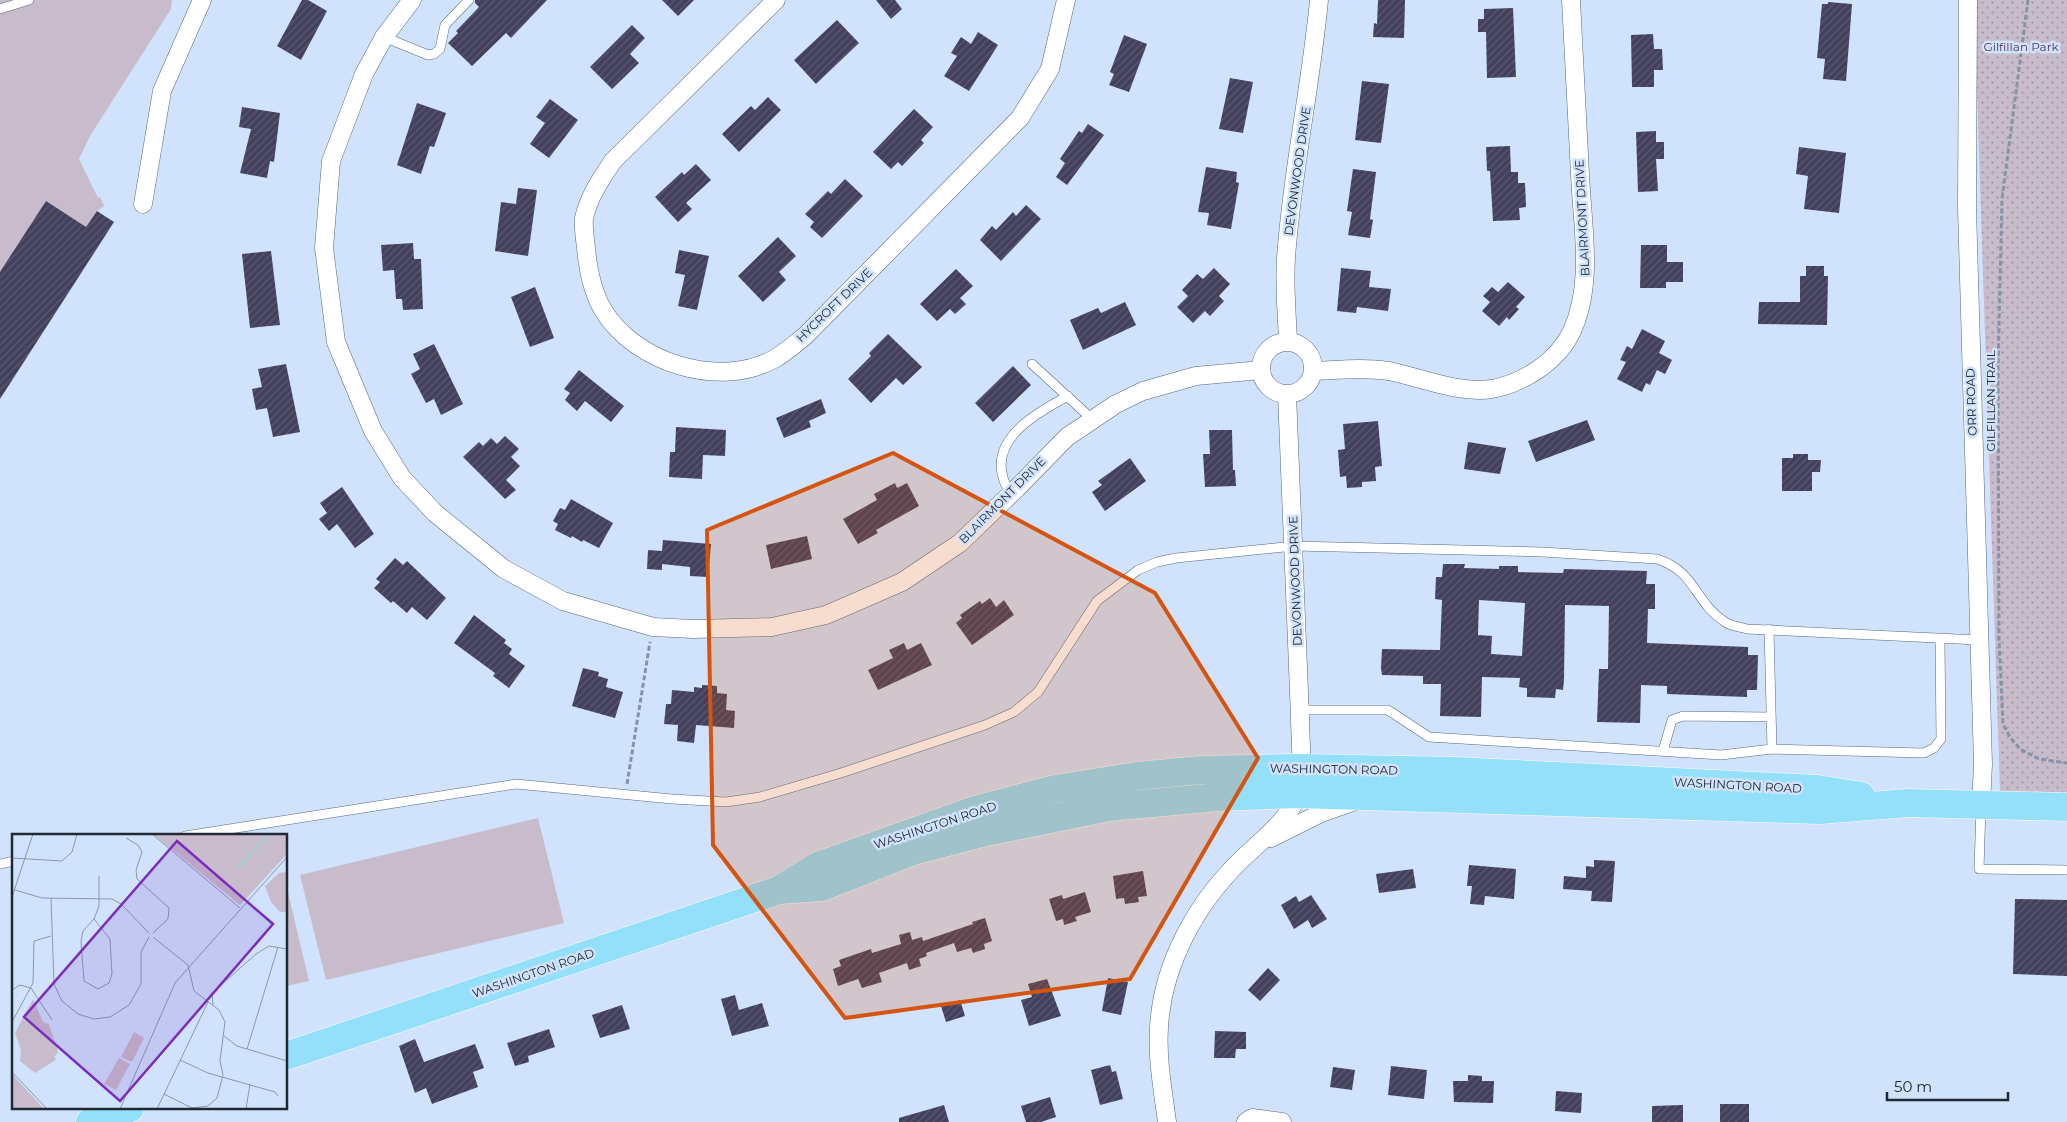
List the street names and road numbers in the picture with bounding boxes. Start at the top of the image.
street label: DEVONWOOD DRIVE [1281,106,1313,236]
street label: BLAIRMONT DRIVE [1571,159,1593,277]
street label: HYCROFT DRIVE [793,265,875,345]
street label: GILFILLAN TRAIL [1983,350,1998,452]
street label: ORR ROAD [1962,368,1980,436]
street label: BLAIRMONT DRIVE [955,453,1049,547]
street label: DEVONWOOD DRIVE [1285,516,1305,646]
street label: WASHINGTON ROAD [1270,760,1398,778]
street label: WASHINGTON ROAD [1674,774,1802,796]
street label: WASHINGTON ROAD [872,798,998,852]
street label: WASHINGTON ROAD [470,945,596,1001]

